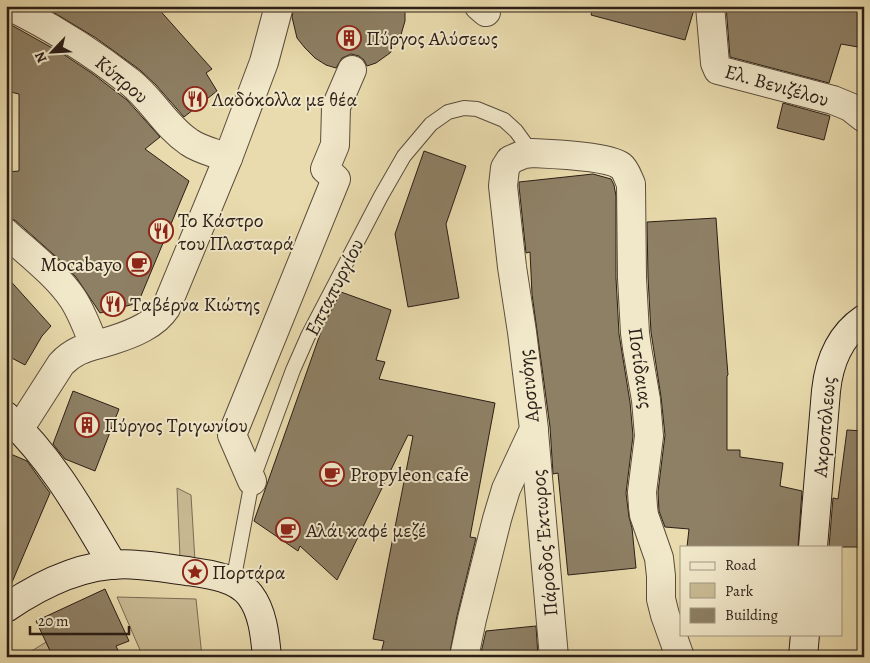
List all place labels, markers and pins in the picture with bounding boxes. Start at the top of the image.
building icon: Πύργος Αλύσεως [336,25,362,51]
place label: Πύργος Αλύσεως [366,25,498,52]
restaurant icon: Λαδόκολλα με θέα [182,86,208,112]
place label: Λαδόκολλα με θέα [211,86,358,113]
place label: Το Κάστρο του Πλασταρά [178,207,294,257]
restaurant icon: Το Κάστρο του Πλασταρά [148,218,174,244]
place label: Mocabayo [40,251,122,278]
cafe icon: Mocabayo [126,251,152,277]
restaurant icon: Ταβέρνα Κιώτης [100,291,126,317]
place label: Ταβέρνα Κιώτης [130,291,260,318]
building icon: Πύργος Τριγωνίου [74,412,100,438]
place label: Πύργος Τριγωνίου [104,412,248,439]
cafe icon: Propyleon cafe [319,461,345,487]
place label: Propyleon cafe [350,461,469,488]
cafe icon: Αλάι καφέ μεζέ [275,517,301,543]
place label: Αλάι καφέ μεζέ [305,517,426,544]
place icon: Πορτάρα [182,559,208,585]
place label: Πορτάρα [212,559,286,586]

